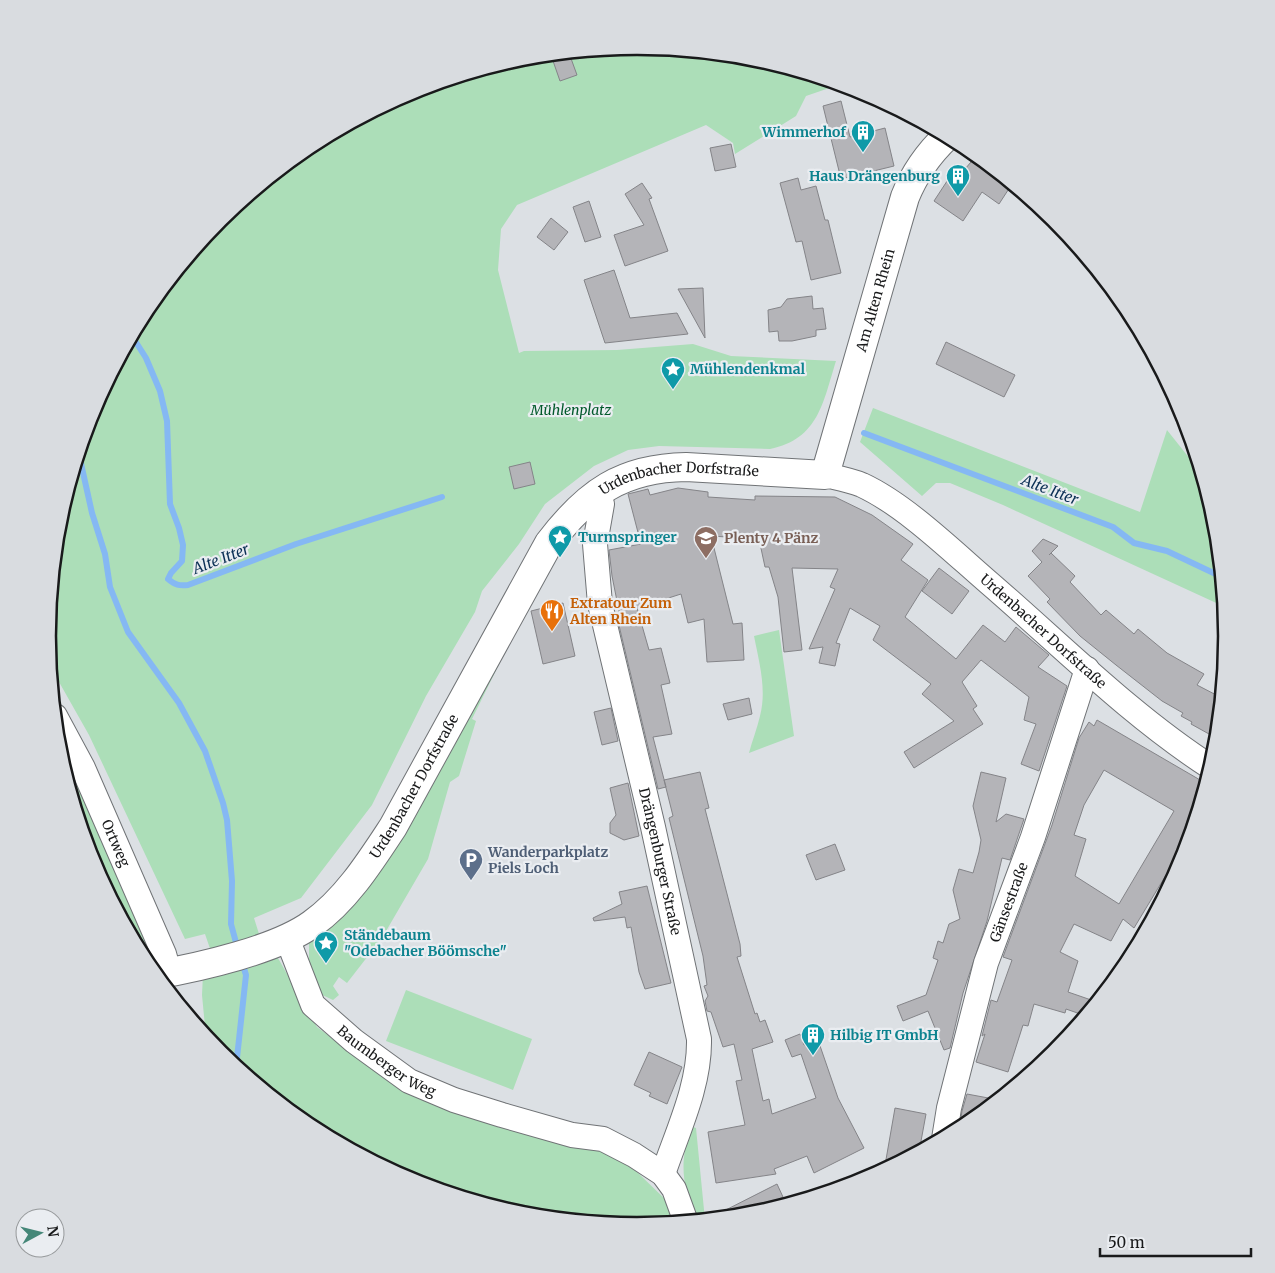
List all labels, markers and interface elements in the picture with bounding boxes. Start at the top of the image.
building icon: Wimmerhof [850,119,876,153]
place label: Wimmerhof [761,123,846,141]
building icon: Haus Drängenburg [945,163,971,197]
place label: Haus Drängenburg [809,167,940,185]
street label: Am Alten Rhein [852,246,899,355]
place icon: Mühlendenkmal [660,356,686,390]
place label: Mühlendenkmal [690,360,806,378]
park label: Mühlenplatz [530,401,612,419]
street label: Urdenbacher Dorfstraße [595,458,759,499]
water label: Alte Itter [1018,470,1082,509]
place icon: Turmspringer [547,524,573,558]
school or university icon: Plenty 4 Pänz [693,525,719,559]
place label: Turmspringer [578,528,677,546]
place label: Plenty 4 Pänz [724,529,819,547]
water label: Alte Itter [189,539,253,578]
street label: Urdenbacher Dorfstraße [976,570,1110,692]
place label: Extratour Zum Alten Rhein [569,594,672,628]
restaurant icon: Extratour Zum Alten Rhein [539,598,565,632]
street label: Urdenbacher Dorfstraße [366,711,462,862]
street label: Drängenburger Straße [635,786,685,937]
street label: Ortweg [98,817,134,870]
place label: Wanderparkplatz Piels Loch [487,843,608,877]
parking icon: Wanderparkplatz Piels Loch [458,847,484,881]
street label: Gänsestraße [986,860,1032,945]
place label: Ständebaum "Odebacher Böömsche" [344,926,507,960]
place icon: Ständebaum "Odebacher Böömsche" [313,930,339,964]
street label: Baumberger Weg [333,1021,439,1101]
building icon: Hilbig IT GmbH [800,1022,826,1056]
place label: Hilbig IT GmbH [830,1026,939,1044]
north arrow [15,1208,65,1258]
text: N [43,1225,63,1238]
scale bar [1100,1226,1251,1258]
text: 50 m [1108,1233,1145,1252]

